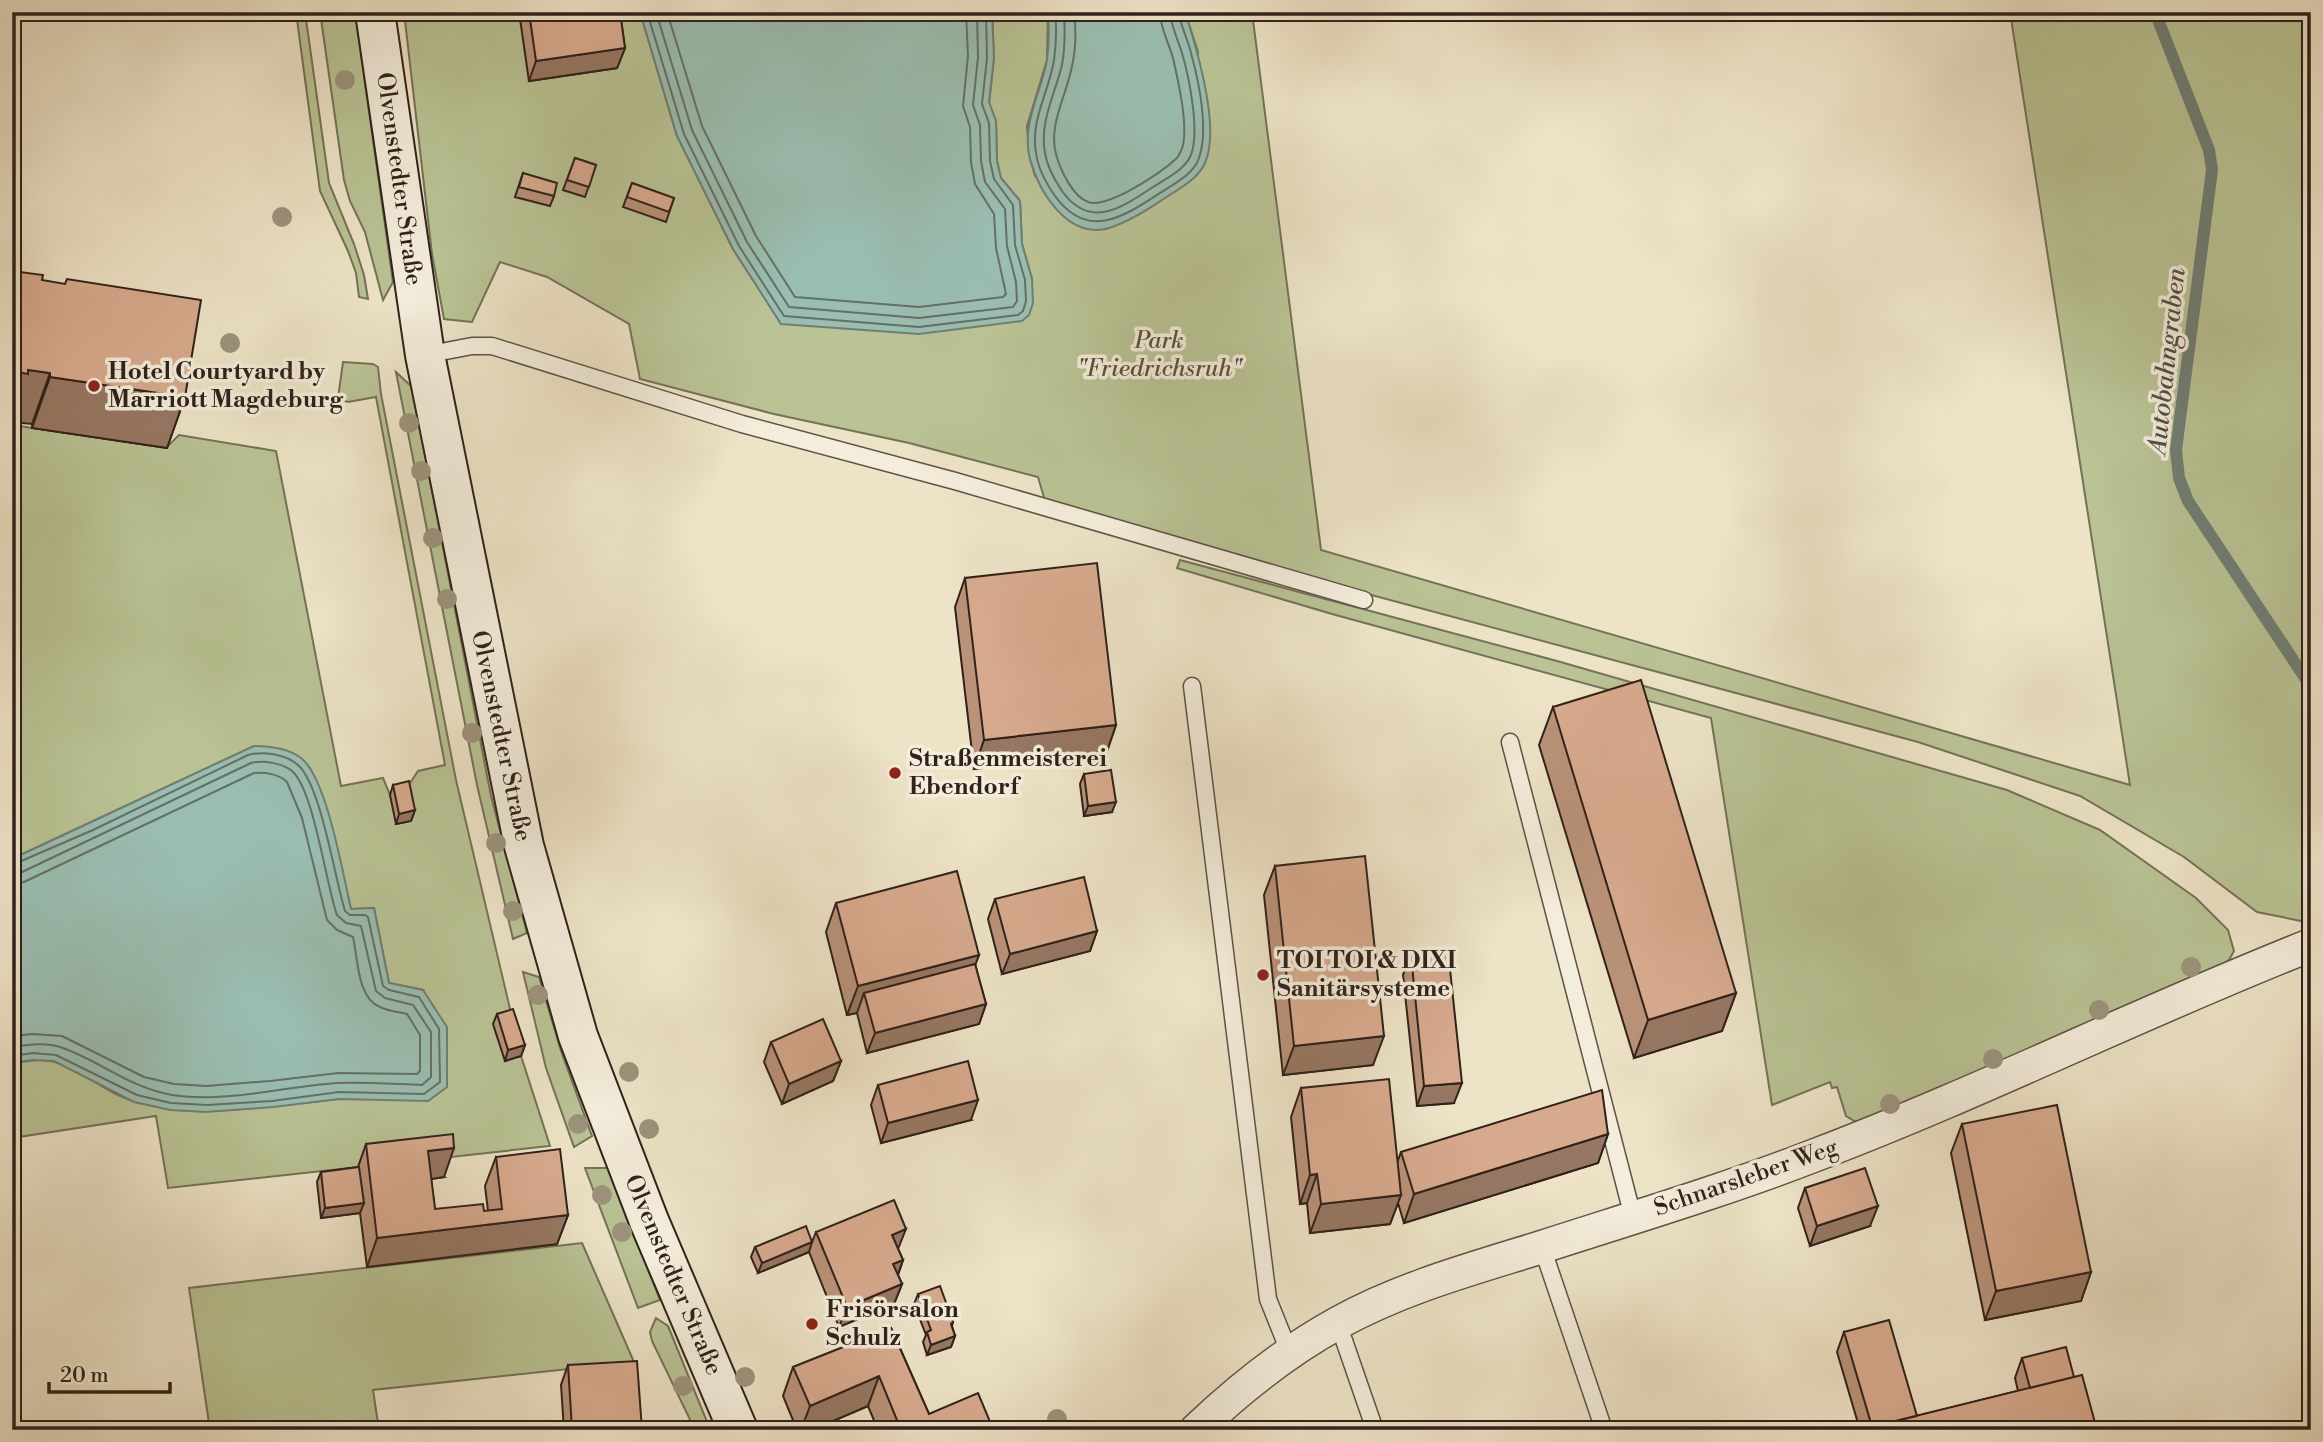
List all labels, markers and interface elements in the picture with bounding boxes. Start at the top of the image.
street label: Olvenstedter Straße [369,71,429,287]
water label: Autobahngraben [2141,266,2193,459]
park label: Park "Friedrichsruh" [1077,326,1244,384]
place label: Hotel Courtyard by Marriott Magdeburg [108,357,344,415]
marker: Hotel Courtyard by Marriott Magdeburg [86,378,102,394]
street label: Olvenstedter Straße [464,628,538,844]
place label: Straßenmeisterei Ebendorf [909,744,1107,802]
marker: Straßenmeisterei Ebendorf [887,765,903,781]
place label: TOI TOI & DIXI Sanitärsysteme [1277,946,1456,1004]
marker: TOI TOI & DIXI Sanitärsysteme [1255,967,1271,983]
street label: Schnarsleber Weg [1650,1132,1842,1224]
street label: Olvenstedter Straße [617,1170,729,1380]
place label: Frisörsalon Schulz [826,1295,959,1353]
marker: Frisörsalon Schulz [804,1316,820,1332]
scale bar [49,1351,170,1395]
text: 20 m [60,1363,109,1389]

